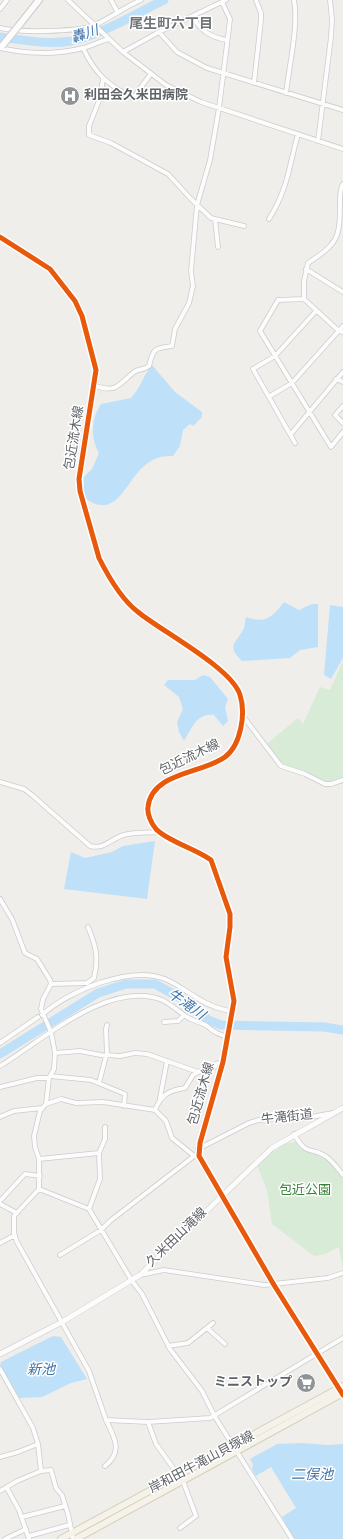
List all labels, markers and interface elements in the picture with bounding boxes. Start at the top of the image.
district label: 尾生町六丁目 [129,16,213,33]
water label: 轟川 [69,22,103,47]
hospital icon: 利田会久米田病院 [59,85,81,107]
place label: 利田会久米田病院 [84,87,188,104]
street label: 包近流木線 [61,404,88,471]
street label: 包近流木線 [157,736,223,779]
water label: 牛滝川 [164,986,210,1025]
street label: 包近流木線 [184,1060,219,1127]
street label: 牛滝街道 [260,1107,314,1129]
park label: 包近公園 [279,1183,331,1199]
street label: 久米田山滝線 [143,1204,211,1271]
water label: 新池 [27,1362,57,1379]
supermarket icon: ミニストップ [295,1372,317,1394]
place label: ミニストップ [214,1375,292,1391]
street label: 岸和田牛滝山貝塚線 [146,1428,257,1498]
water label: 二俣池 [291,1467,335,1484]

